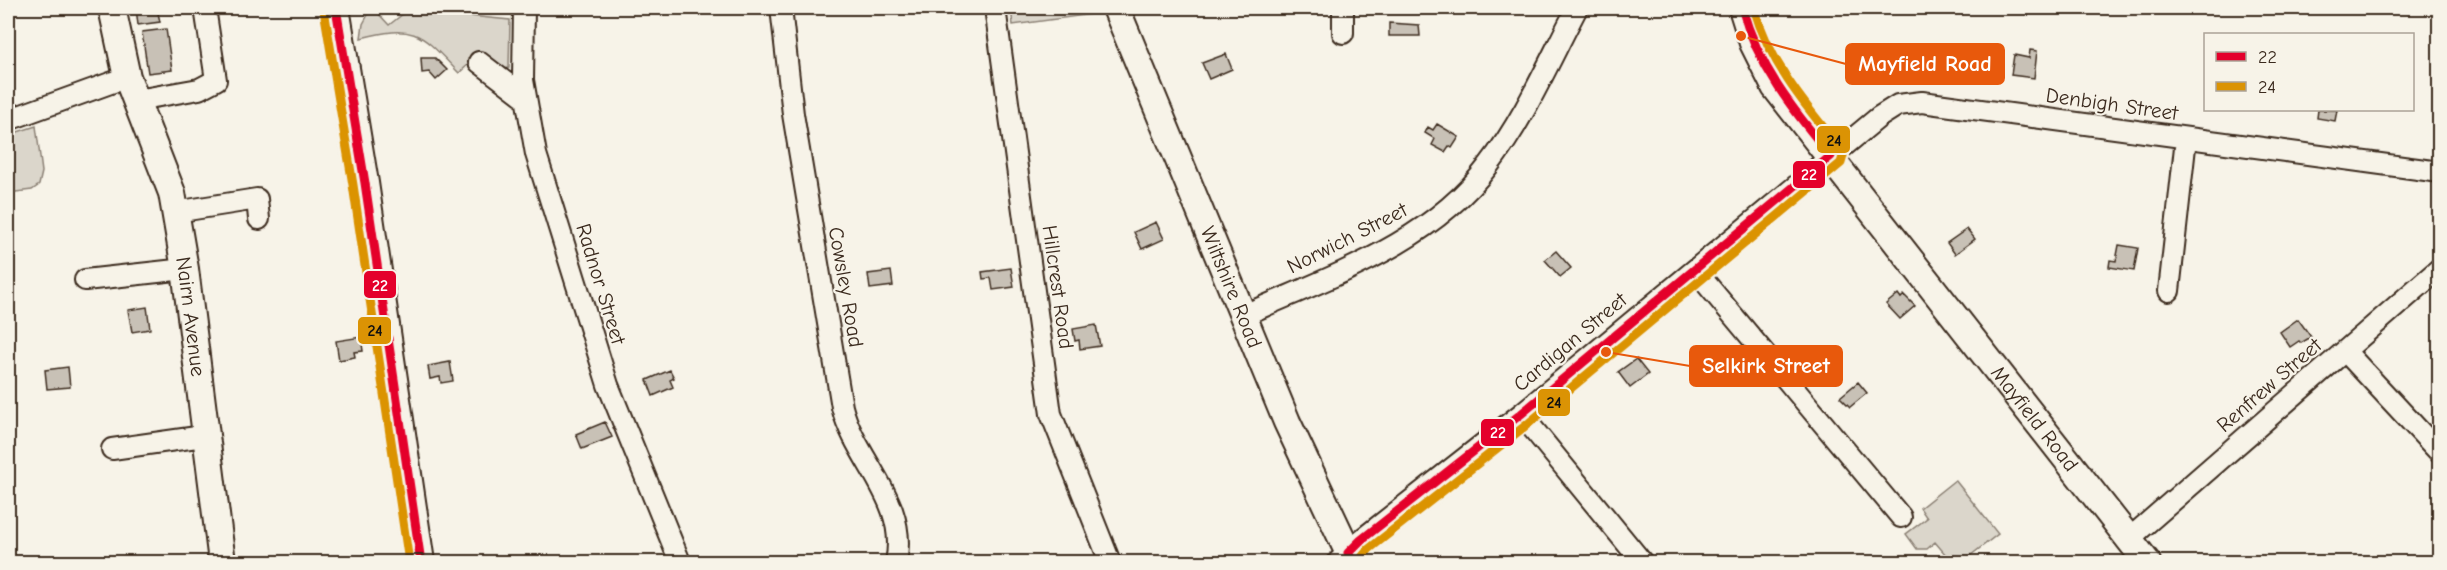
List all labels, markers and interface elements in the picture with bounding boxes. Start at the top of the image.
legend [2204,33,2414,111]
callout: Mayfield Road [1846,44,2004,84]
text: 22 [2258,47,2277,68]
text: Mayfield Road [1858,51,1992,77]
text: 24 [2258,77,2276,98]
street label: Denbigh Street [2044,83,2181,125]
line badge: 24 [1816,125,1851,154]
text: 24 [1827,132,1842,150]
line badge: 22 [1792,160,1826,189]
text: 22 [1801,166,1817,184]
street label: Norwich Street [1283,197,1412,279]
street label: Radnor Street [571,221,631,348]
street label: Wiltshire Road [1196,223,1267,351]
street label: Hillcrest Road [1037,224,1079,350]
street label: Cowsley Road [824,225,868,349]
street label: Nairn Avenue [171,255,210,378]
line badge: 22 [363,270,397,299]
text: 22 [372,277,388,295]
street label: Cardigan Street [1508,287,1632,396]
line badge: 24 [357,316,392,345]
text: 24 [368,322,383,340]
street label: Renfrew Street [2212,332,2327,437]
callout: Selkirk Street [1690,346,1842,386]
text: Selkirk Street [1702,353,1831,379]
street label: Mayfield Road [1986,361,2083,476]
line badge: 24 [1537,388,1571,417]
text: 24 [1547,394,1562,412]
line badge: 22 [1480,418,1515,447]
text: 22 [1490,424,1506,442]

